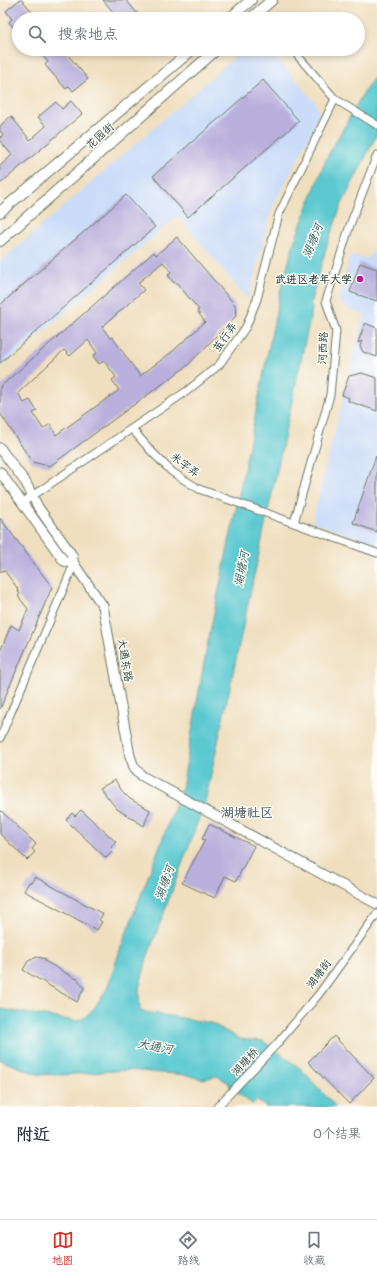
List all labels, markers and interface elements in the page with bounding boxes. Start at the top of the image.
search box [12,12,365,56]
icon: search [26,23,48,45]
text: 搜索地点 [58,25,118,44]
street label: 花园街 [83,119,117,152]
water label: 湖塘河 [299,220,327,261]
place label: 武进区老年大学 [275,273,352,286]
marker: 武进区老年大学 [355,274,365,284]
street label: 茧行弄 [210,320,240,354]
street label: 河西路 [316,331,330,365]
street label: 米字弄 [168,450,202,480]
water label: 湖塘河 [231,548,253,588]
street label: 大通东路 [115,637,135,683]
district label: 湖塘社区 [221,805,273,821]
water label: 湖塘河 [152,862,179,902]
street label: 湖塘街 [304,956,335,991]
water label: 大通河 [136,1036,176,1058]
street label: 湖塘桥 [229,1045,261,1079]
text: 附近 [16,1124,50,1145]
text: 0个结果 [313,1126,361,1142]
tab: 地图 [52,1229,74,1267]
tab: 路线 [177,1229,199,1267]
tab: 收藏 [303,1229,325,1267]

